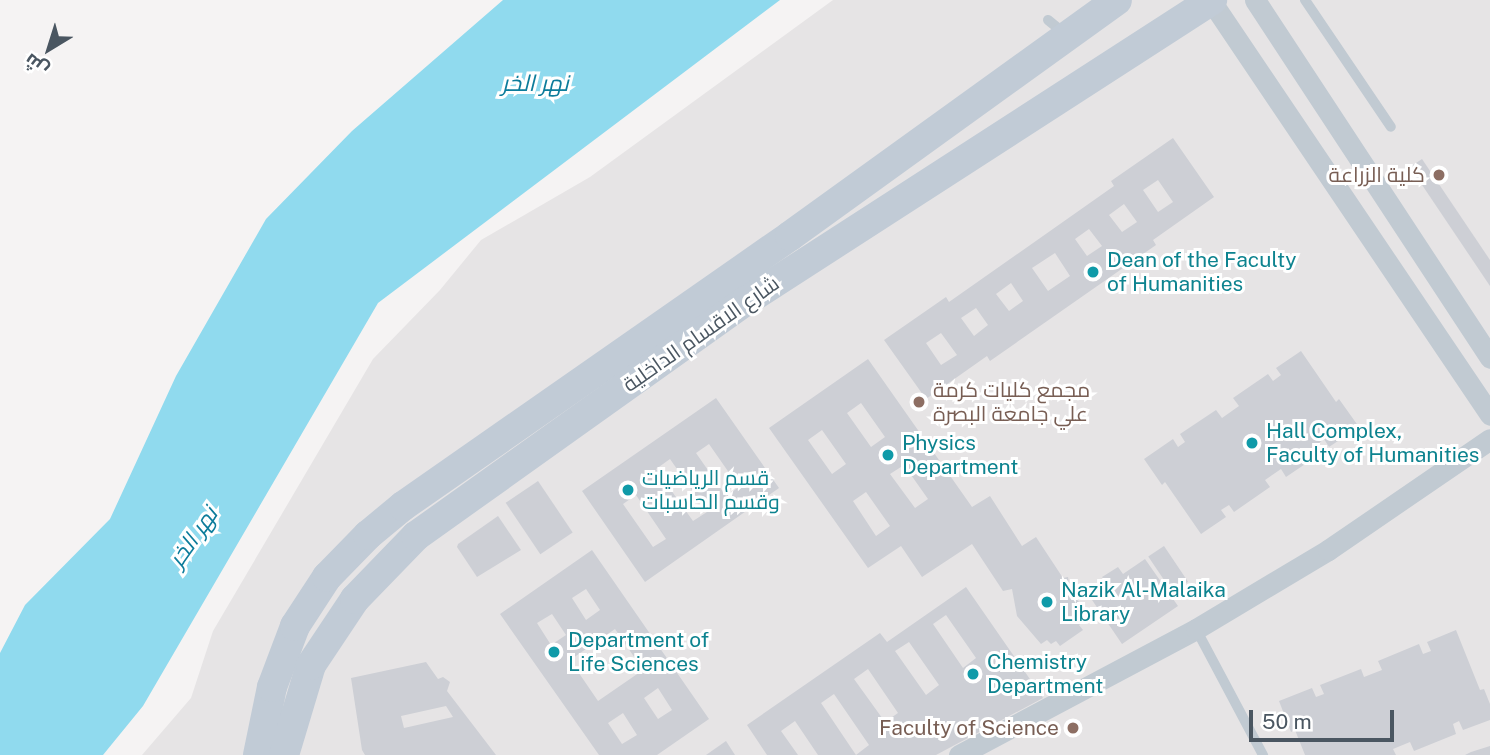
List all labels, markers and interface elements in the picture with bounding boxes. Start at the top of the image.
north arrow [14,14,84,84]
text: ش [20,49,52,82]
water label: نهر الخر [501,69,569,97]
place label: كلية الزراعة [1329,162,1425,188]
marker: كلية الزراعة [1431,167,1447,183]
place label: Dean of the Faculty of Humanities [1107,247,1297,297]
marker: Dean of the Faculty of Humanities [1085,264,1101,280]
street label: شارع الاقسام الداخلية [618,271,784,397]
place label: مجمع كليات كرمة علي جامعة البصرة [933,377,1090,427]
marker: مجمع كليات كرمة علي جامعة البصرة [911,394,927,410]
place label: Hall Complex, Faculty of Humanities [1266,418,1480,468]
place label: Physics Department [902,430,1018,480]
marker: Hall Complex, Faculty of Humanities [1244,435,1260,451]
marker: Physics Department [880,447,896,463]
place label: قسم الرياضيات وقسم الحاسبات [642,465,780,515]
marker: قسم الرياضيات وقسم الحاسبات [620,482,636,498]
water label: نهر الخر [162,502,224,572]
place label: Nazik Al-Malaika Library [1061,577,1226,627]
marker: Nazik Al-Malaika Library [1039,594,1055,610]
place label: Department of Life Sciences [568,627,709,677]
marker: Department of Life Sciences [546,644,562,660]
place label: Chemistry Department [987,649,1103,699]
marker: Chemistry Department [965,666,981,682]
scale bar [1252,696,1397,740]
text: 50 m [1262,709,1312,734]
place label: Faculty of Science [879,715,1059,741]
marker: Faculty of Science [1065,720,1081,736]

